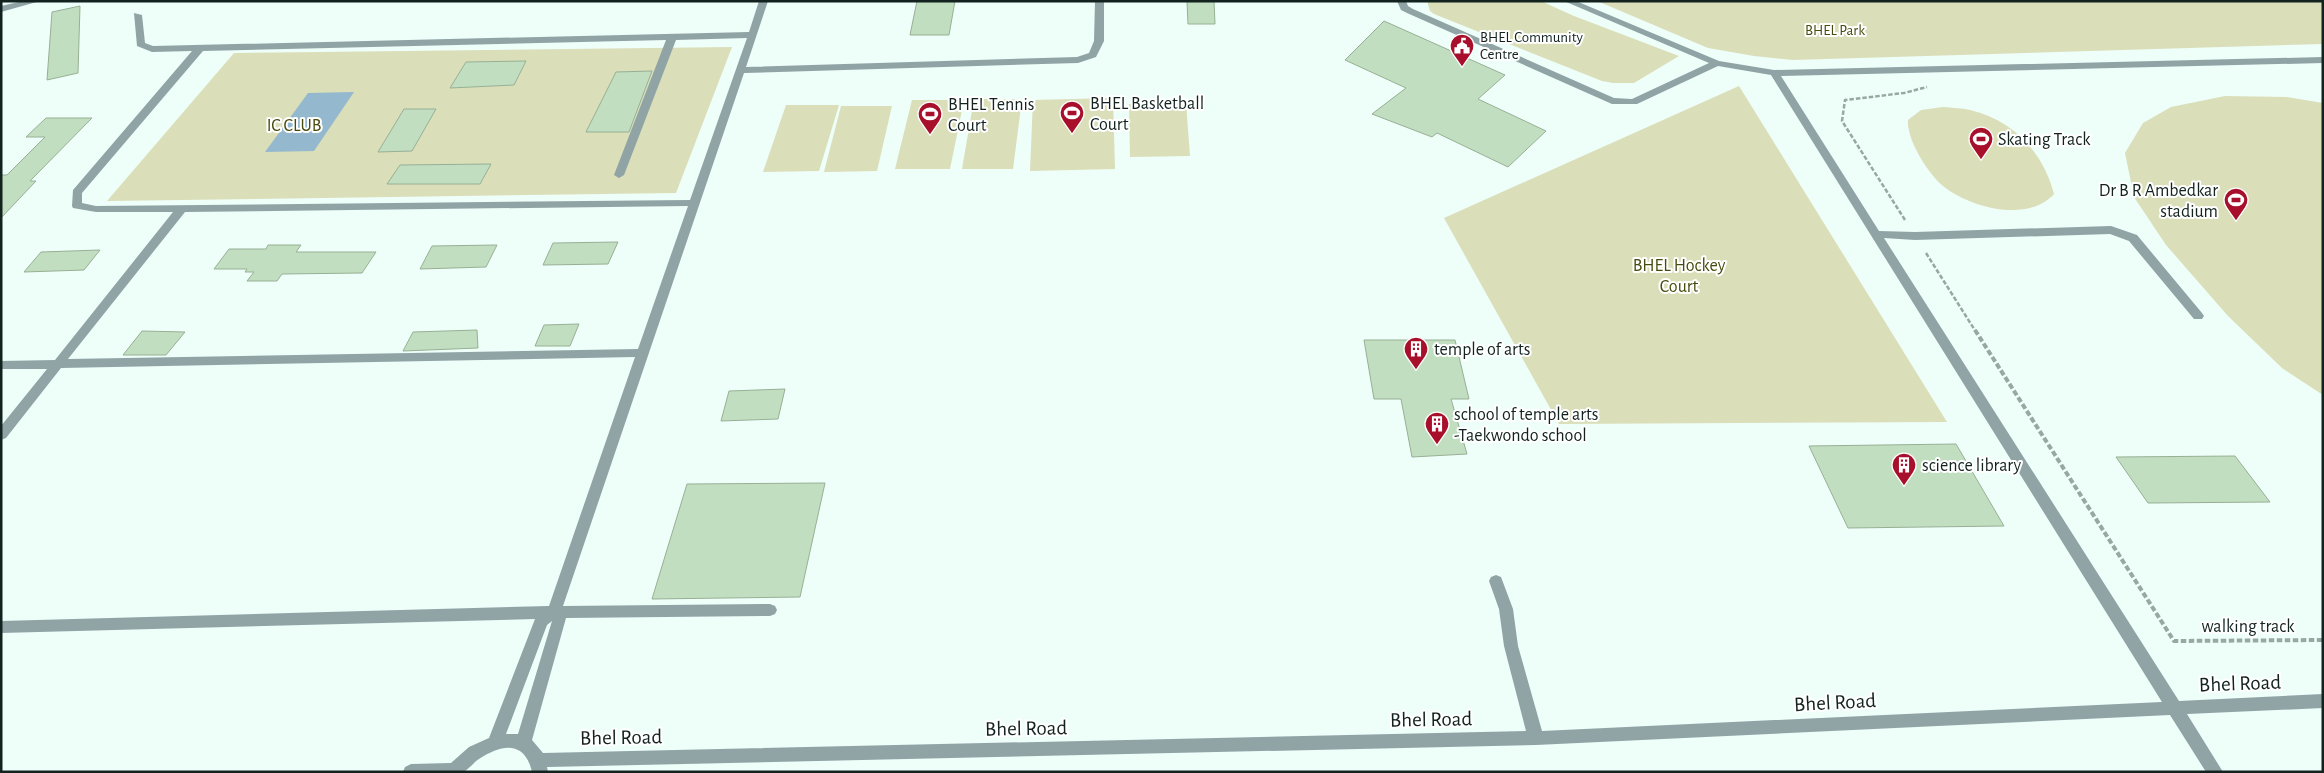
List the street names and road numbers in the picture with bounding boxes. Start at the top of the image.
street label: walking track [2201,618,2295,636]
street label: Bhel Road [2199,672,2282,695]
street label: Bhel Road [1793,690,1877,715]
street label: Bhel Road [1390,708,1472,731]
street label: Bhel Road [985,717,1067,740]
street label: Bhel Road [580,726,662,749]

